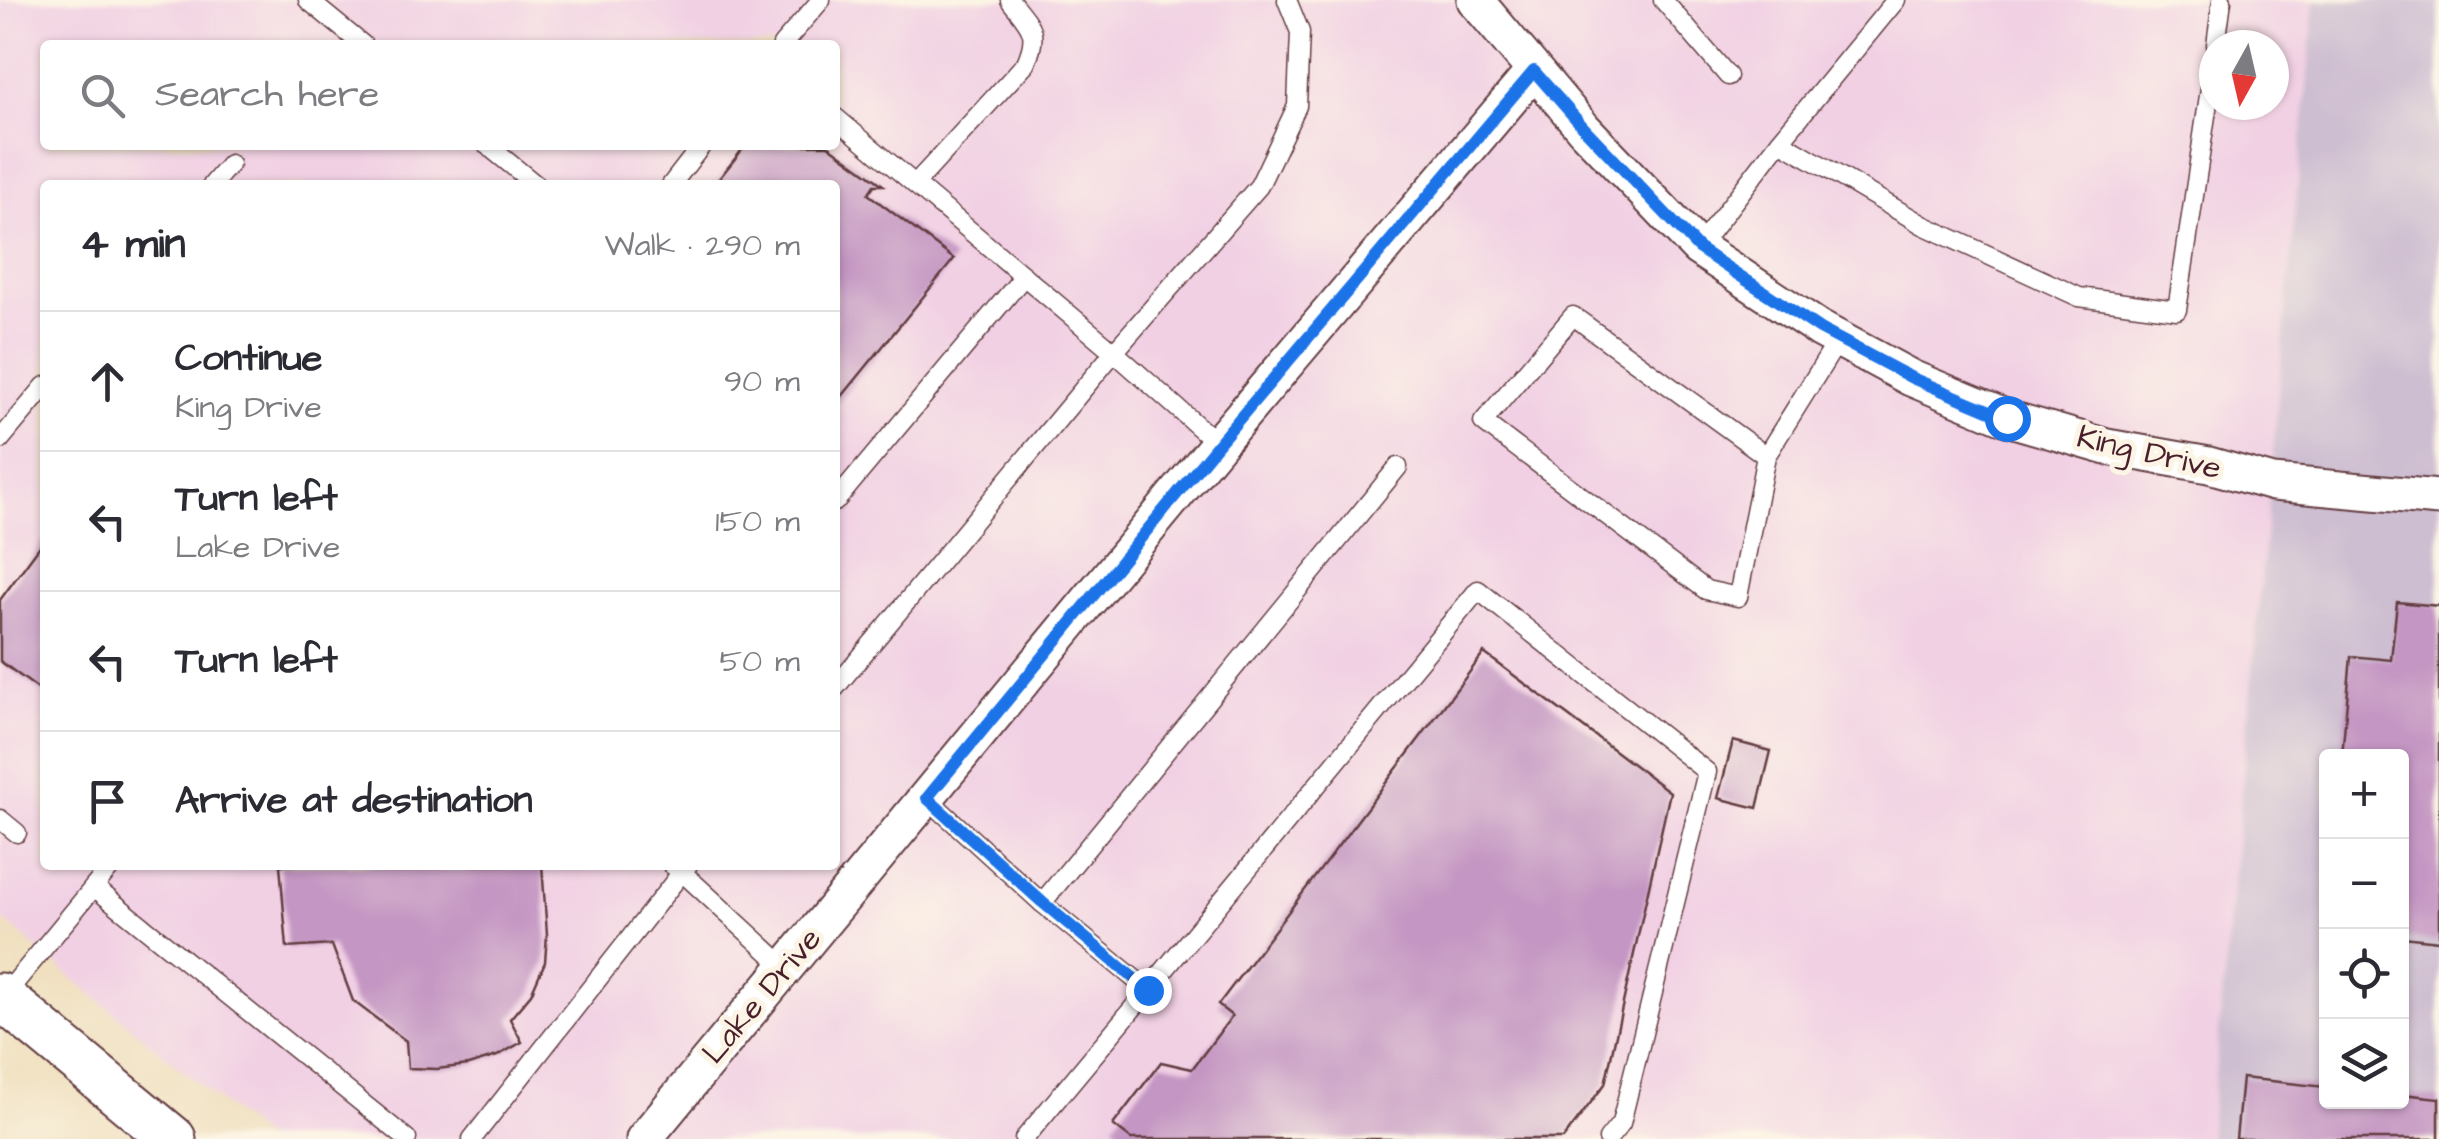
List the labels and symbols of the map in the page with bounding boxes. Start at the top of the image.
north arrow [2199,30,2289,120]
route start [1985,396,2031,442]
street label: King Drive [2072,415,2226,491]
street label: Lake Drive [692,918,832,1074]
route end [1126,968,1172,1014]

